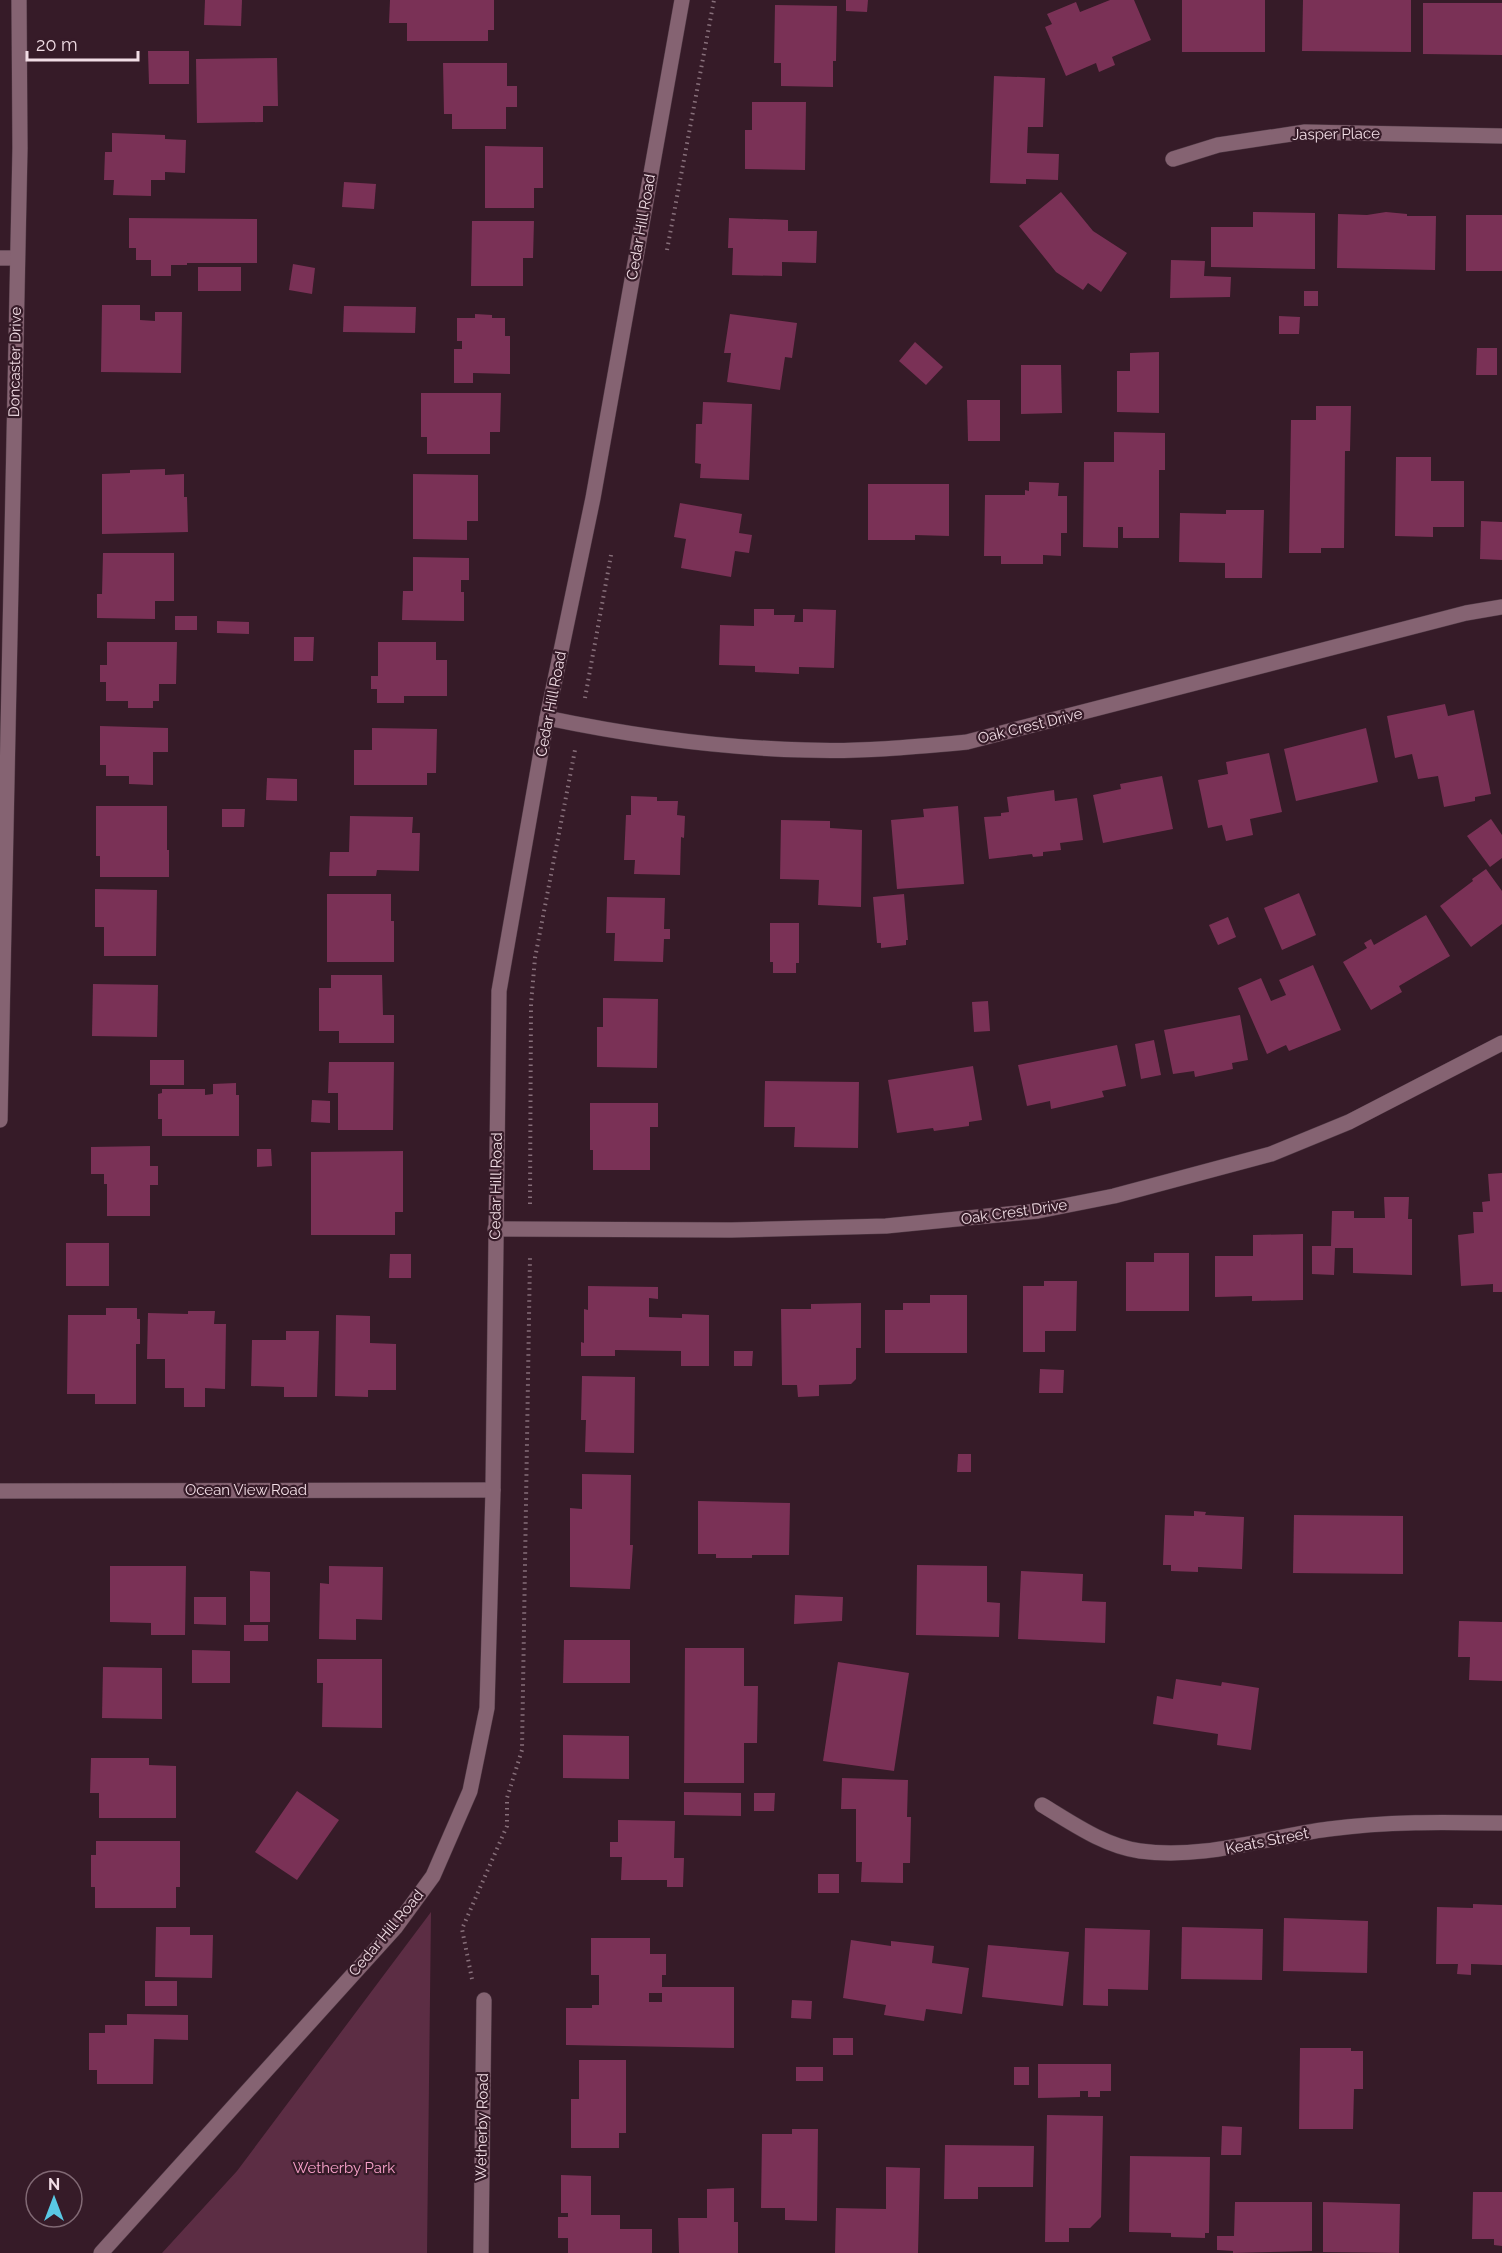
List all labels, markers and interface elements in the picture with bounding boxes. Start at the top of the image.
scale bar [27,24,138,62]
text: 20 m [36,34,78,55]
street label: Jasper Place [1292,124,1380,144]
street label: Cedar Hill Road [623,173,659,281]
street label: Doncaster Drive [5,307,25,417]
street label: Cedar Hill Road [532,650,570,758]
street label: Oak Crest Drive [976,704,1084,748]
street label: Cedar Hill Road [486,1132,506,1240]
street label: Oak Crest Drive [960,1196,1069,1228]
street label: Ocean View Road [185,1481,307,1499]
street label: Keats Street [1224,1824,1310,1858]
street label: Cedar Hill Road [345,1886,427,1980]
street label: Wetherby Road [472,2073,492,2181]
park label: Wetherby Park [293,2159,395,2177]
north arrow [24,2169,84,2229]
text: N [48,2175,60,2194]

